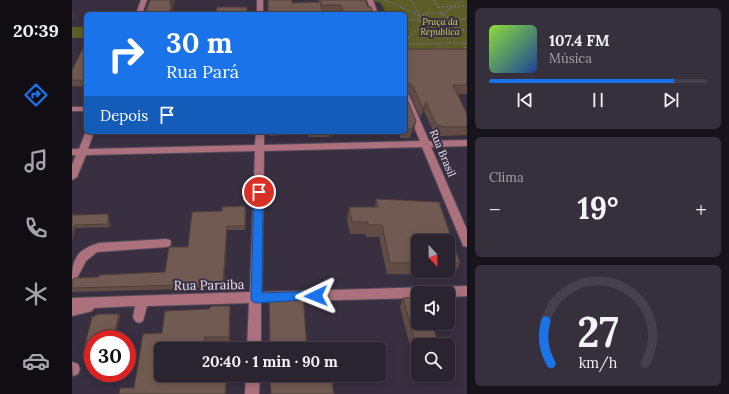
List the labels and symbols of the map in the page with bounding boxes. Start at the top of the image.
park label: Praça da Republica [420,16,460,37]
street label: Rua Brasil [427,127,459,179]
pin [242,175,276,209]
north arrow [411,234,455,278]
position arrow [295,275,337,317]
street label: Rua Paraiba [173,276,245,294]
speed limit sign: 30 [84,330,136,382]

